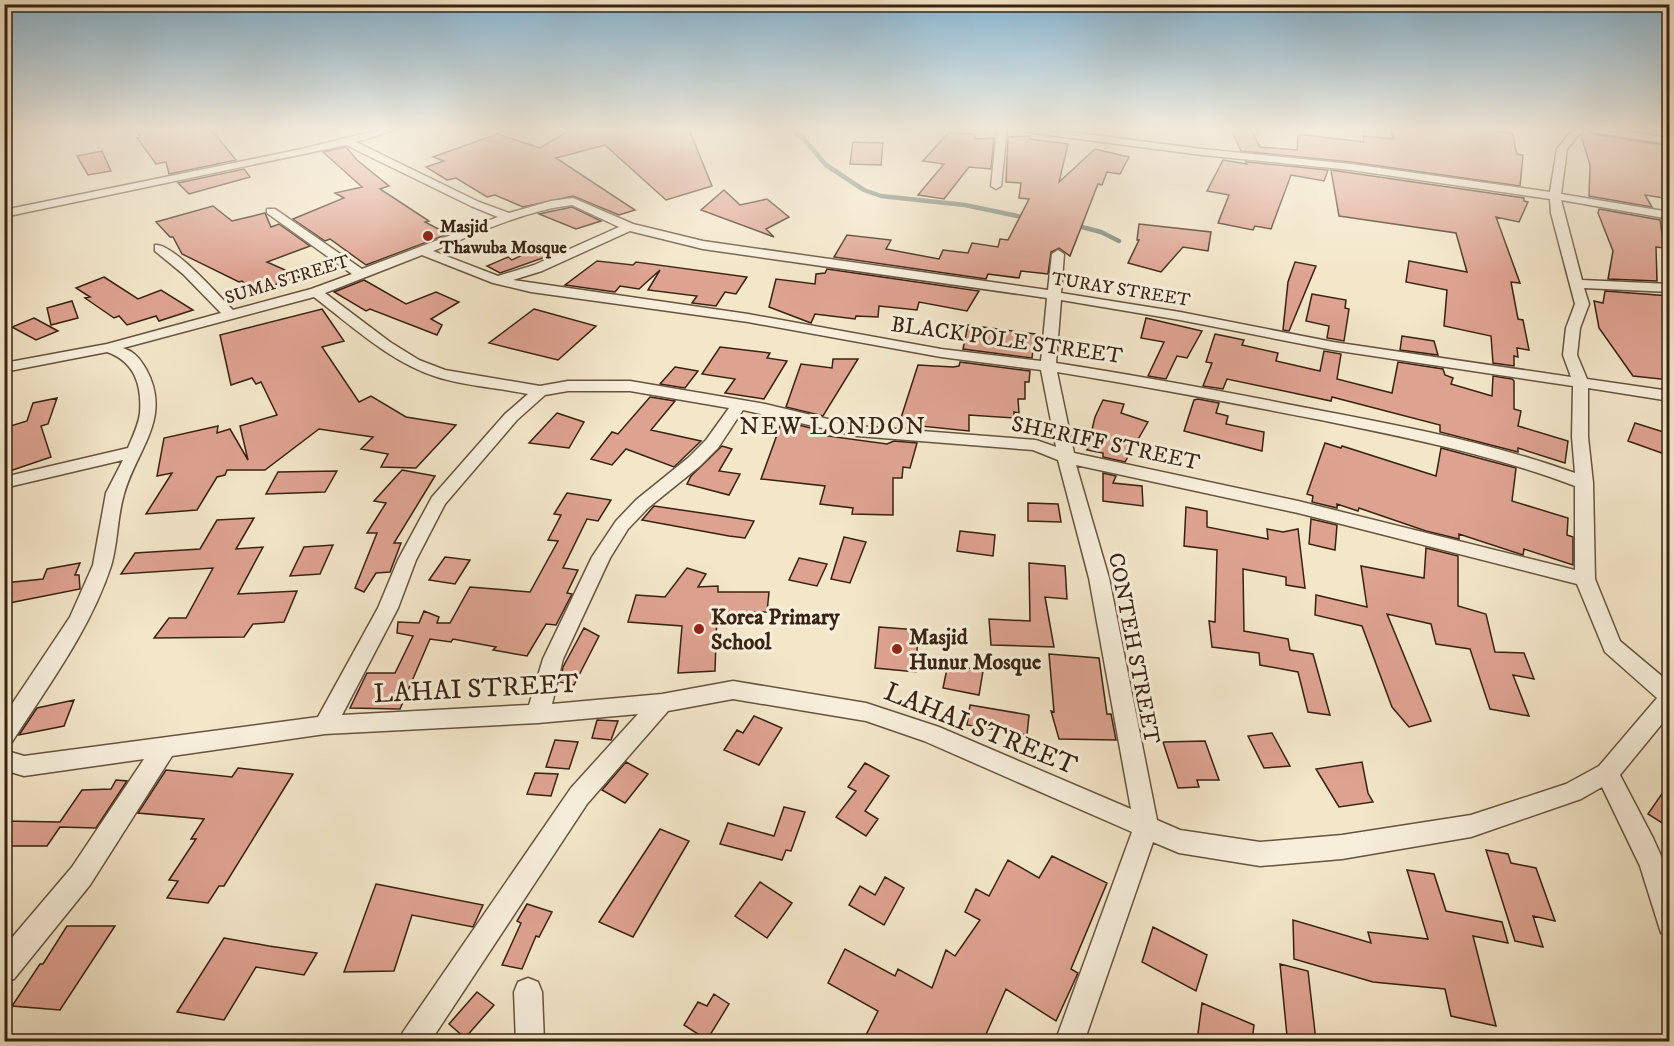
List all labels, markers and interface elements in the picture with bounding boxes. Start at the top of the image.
place label: Masjid Thawuba Mosque [439,216,567,259]
marker: Masjid Thawuba Mosque [421,229,435,243]
street label: SUMA STREET [222,250,353,309]
street label: TURAY STREET [1050,268,1192,312]
street label: BLACK POLE STREET [889,311,1125,370]
street label: SHERIFF STREET [1009,410,1203,477]
district label: NEW LONDON [740,412,926,442]
street label: CONTEH STREET [1102,550,1165,746]
place label: Korea Primary School [711,604,840,656]
marker: Korea Primary School [692,622,706,636]
place label: Masjid Hunur Mosque [909,624,1041,676]
marker: Masjid Hunur Mosque [890,642,904,656]
street label: LAHAI STREET [373,667,580,711]
street label: LAHAI STREET [879,675,1083,783]

